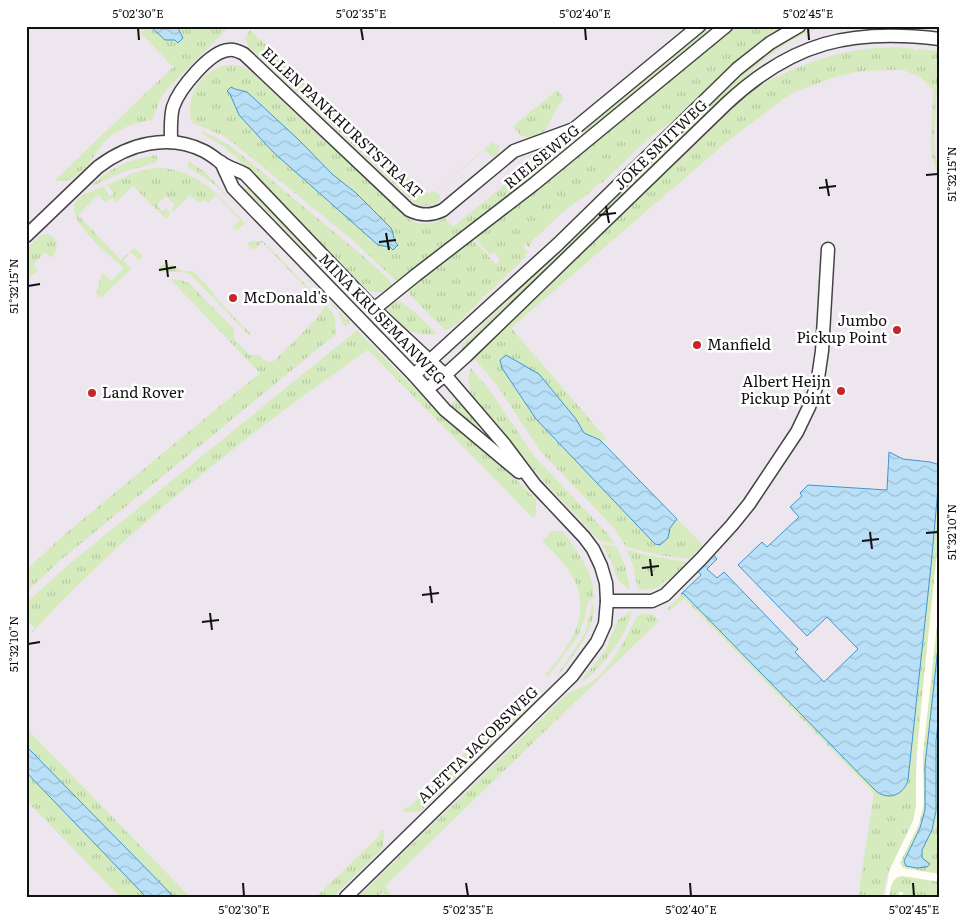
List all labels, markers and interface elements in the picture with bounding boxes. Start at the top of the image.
text: 5°02'30"E [112,4,164,22]
text: 5°02'35"E [336,4,387,22]
text: 5°02'40"E [559,4,611,22]
text: 5°02'45"E [783,4,834,22]
street label: ELLEN PANKHURSTSTRAAT [257,41,429,203]
street label: JOKE SMITWEG [608,93,712,195]
street label: RIELSEWEG [498,118,584,194]
text: 51°32'15"N [942,146,960,202]
street label: MINA KRUSEMANWEG [314,247,452,389]
text: 51°32'15"N [4,258,22,314]
place label: McDonald's [243,285,327,308]
marker: McDonald's [227,292,239,304]
place label: Jumbo Pickup Point [796,308,887,348]
marker: Jumbo Pickup Point [891,324,903,336]
place label: Manfield [707,332,771,355]
marker: Manfield [691,339,703,351]
place label: Albert Heijn Pickup Point [740,369,831,409]
place label: Land Rover [102,380,184,403]
marker: Albert Heijn Pickup Point [835,385,847,397]
marker: Land Rover [86,387,98,399]
text: 51°32'10"N [942,504,960,560]
text: 51°32'10"N [4,616,22,672]
street label: ALETTA JACOBSWEG [411,680,543,808]
text: 5°02'30"E [218,900,270,918]
text: 5°02'35"E [443,900,494,918]
text: 5°02'40"E [665,900,717,918]
text: 5°02'45"E [889,900,940,918]

